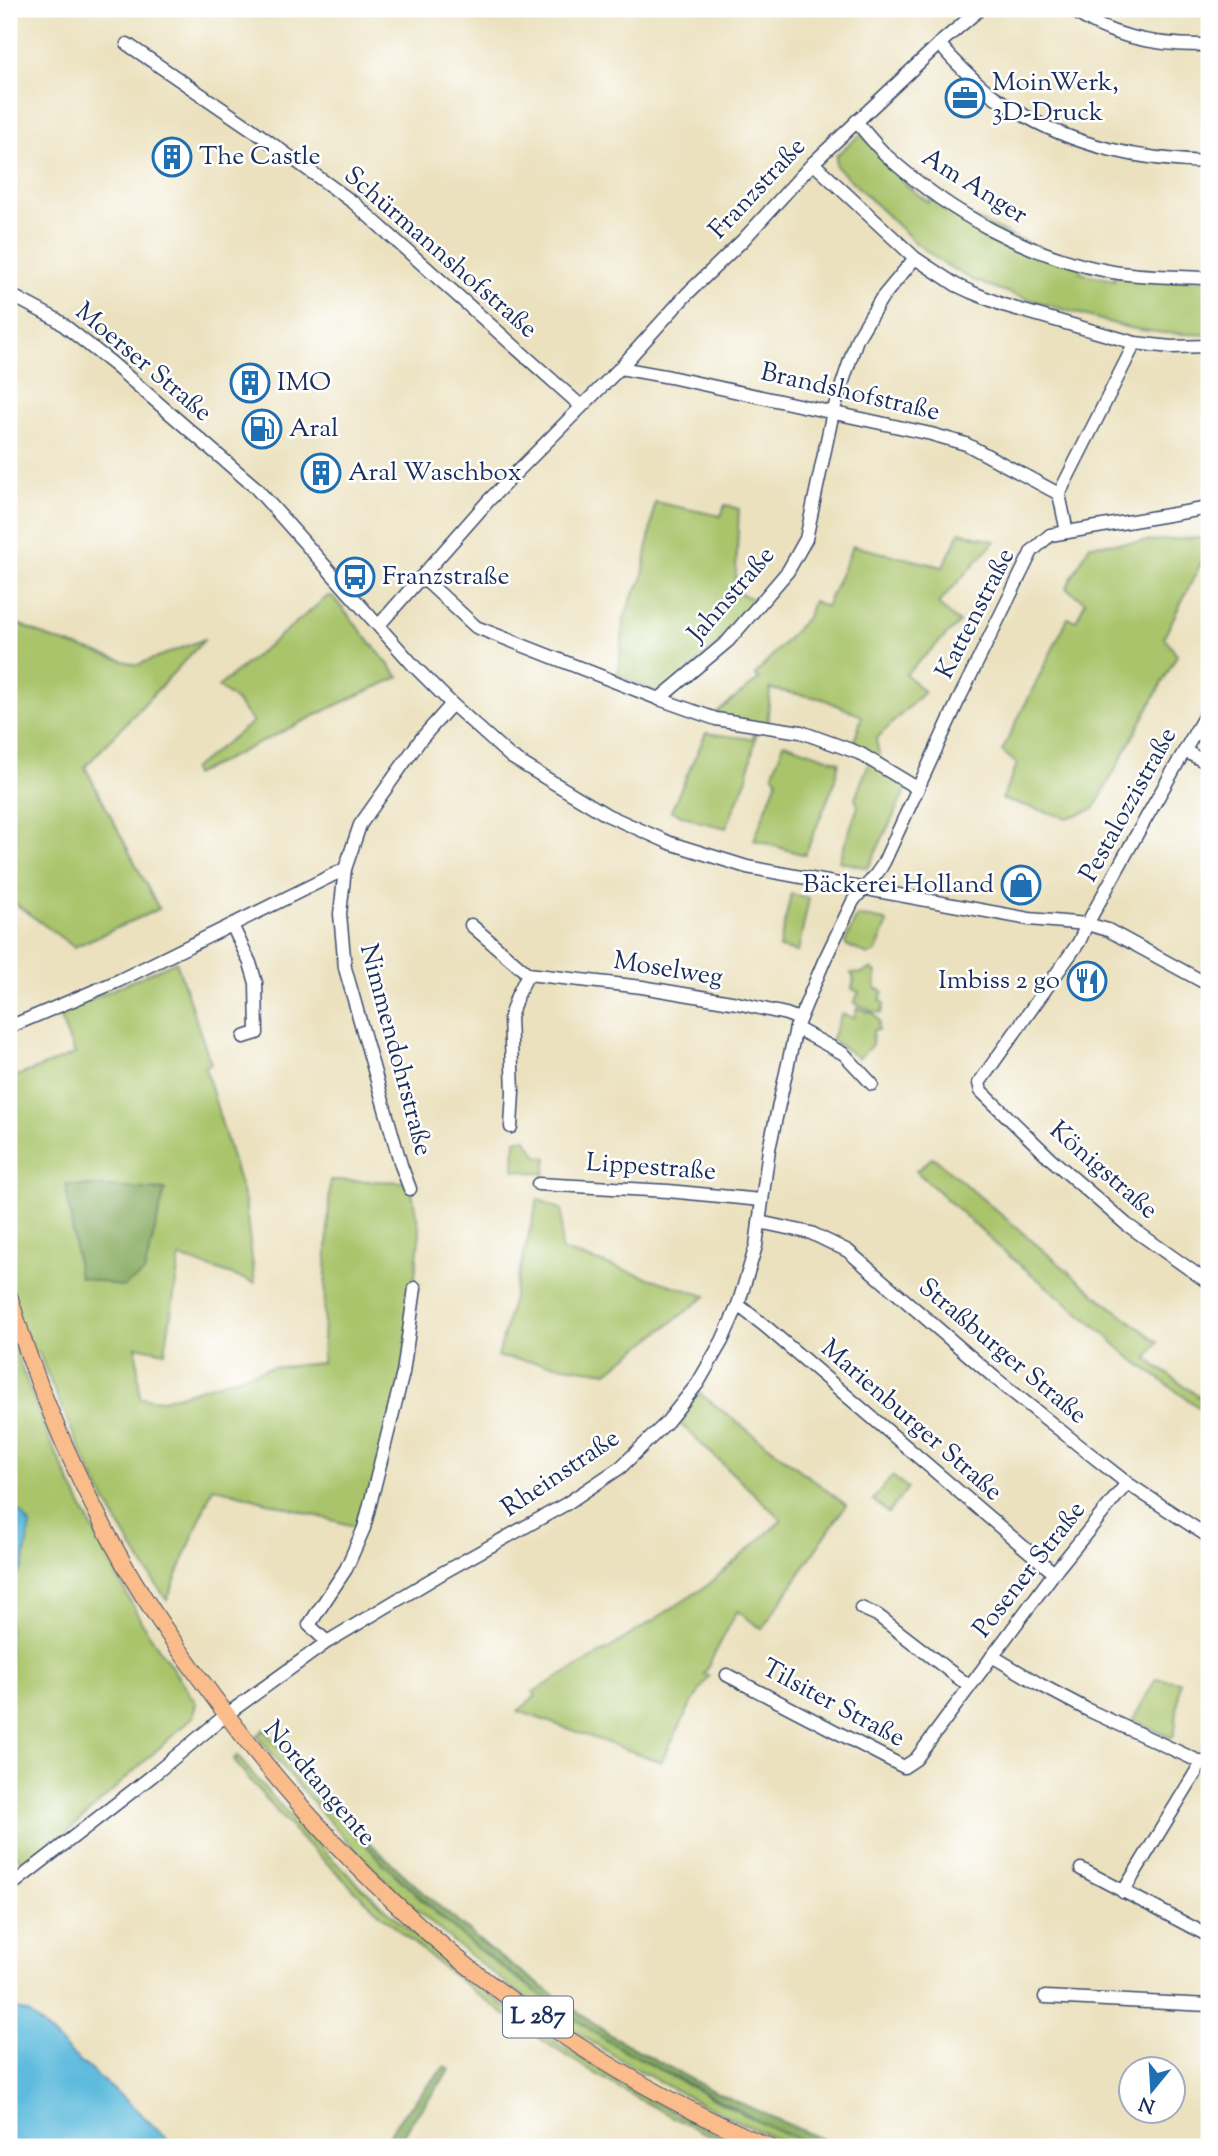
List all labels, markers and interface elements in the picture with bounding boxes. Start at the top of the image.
place label: MoinWerk, 3D-Druck [992,65,1119,132]
office icon: MoinWerk, 3D-Druck [944,77,986,119]
street label: Franzstraße [701,130,815,248]
building icon: The Castle [151,136,193,178]
place label: The Castle [199,139,321,176]
street label: Am Anger [914,140,1034,234]
street label: Schürmannshofstraße [335,158,545,348]
street label: Moerser Straße [66,294,220,432]
street label: Brandshofstraße [757,354,943,432]
building icon: IMO [229,362,271,404]
place label: IMO [277,365,331,402]
fuel station icon: Aral [241,408,283,450]
place label: Aral [289,411,339,448]
building icon: Aral Waschbox [300,452,342,494]
place label: Aral Waschbox [348,455,522,492]
street label: Jahnstraße [678,539,784,653]
street label: Kattenstraße [927,542,1025,686]
bus stop icon: Franzstraße [334,556,376,598]
place label: Franzstraße [382,559,510,596]
street label: Pestalozzistraße [1071,721,1187,889]
shop icon: Bäckerei Holland [1000,864,1042,906]
place label: Bäckerei Holland [803,867,994,904]
street label: Nimmendohrstraße [349,940,441,1160]
street label: Moselweg [611,943,725,997]
restaurant icon: Imbiss 2 go [1066,960,1108,1002]
place label: Imbiss 2 go [938,963,1060,1000]
street label: Königstraße [1040,1113,1166,1229]
street label: Lippestraße [585,1145,717,1191]
street label: Straßburger Straße [910,1270,1094,1434]
street label: Marienburger Straße [812,1331,1010,1511]
street label: Rheinstraße [495,1421,627,1527]
street label: Posener Straße [965,1494,1095,1646]
street label: Tilsiter Straße [755,1651,911,1757]
street label: Nordtangente [254,1713,384,1855]
road number: L 287 [503,1996,573,2038]
north arrow [1116,2054,1186,2124]
text: N [1136,2089,1159,2119]

